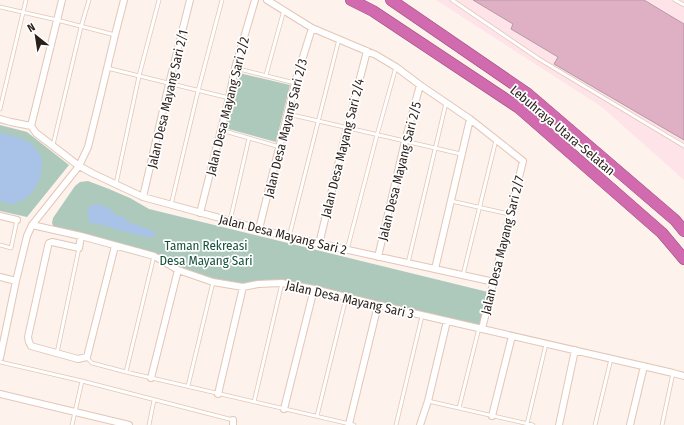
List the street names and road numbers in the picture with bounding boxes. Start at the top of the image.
street label: Jalan Desa Mayang Sari 2/1 [144,28,191,170]
street label: Jalan Desa Mayang Sari 2/2 [203,35,252,177]
street label: Jalan Desa Mayang Sari 2/3 [261,57,310,199]
street label: Jalan Desa Mayang Sari 2/4 [318,77,367,219]
street label: Lebuhraya Utara–Selatan [507,82,618,179]
street label: Jalan Desa Mayang Sari 2/5 [375,100,424,242]
street label: Jalan Desa Mayang Sari 2/7 [478,174,527,316]
street label: Jalan Desa Mayang Sari 2 [217,211,349,258]
street label: Jalan Desa Mayang Sari 3 [284,277,416,322]

